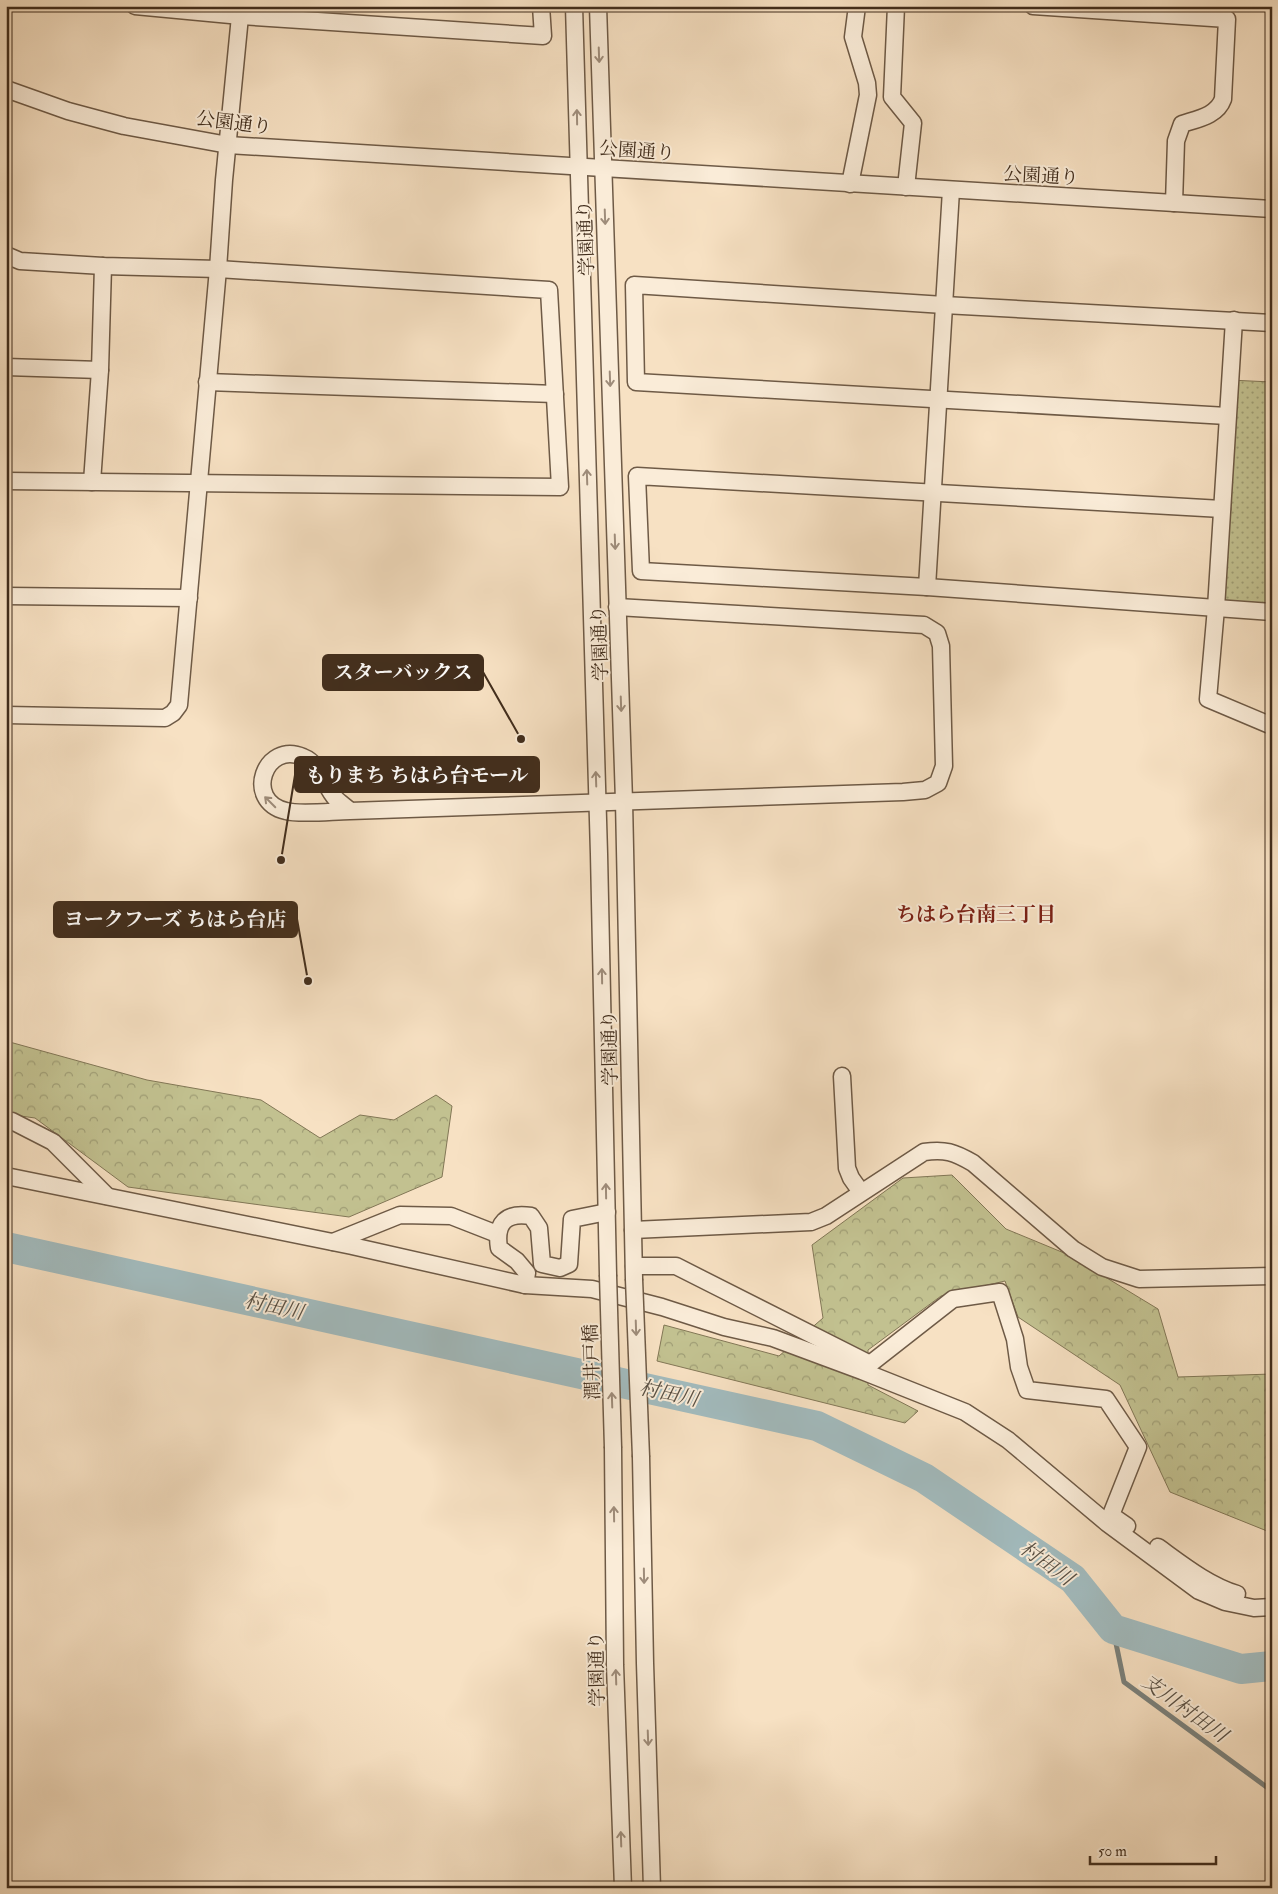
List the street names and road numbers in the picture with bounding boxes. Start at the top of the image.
street label: 公園通り [195,106,273,140]
street label: 公園通り [598,136,676,166]
street label: 公園通り [1002,162,1080,190]
street label: 学園通り [573,200,599,276]
street label: 学園通り [587,605,613,681]
street label: 学園通り [597,1010,623,1086]
street label: 潤井戸橋 [579,1324,605,1400]
street label: 学園通り [584,1631,610,1707]

